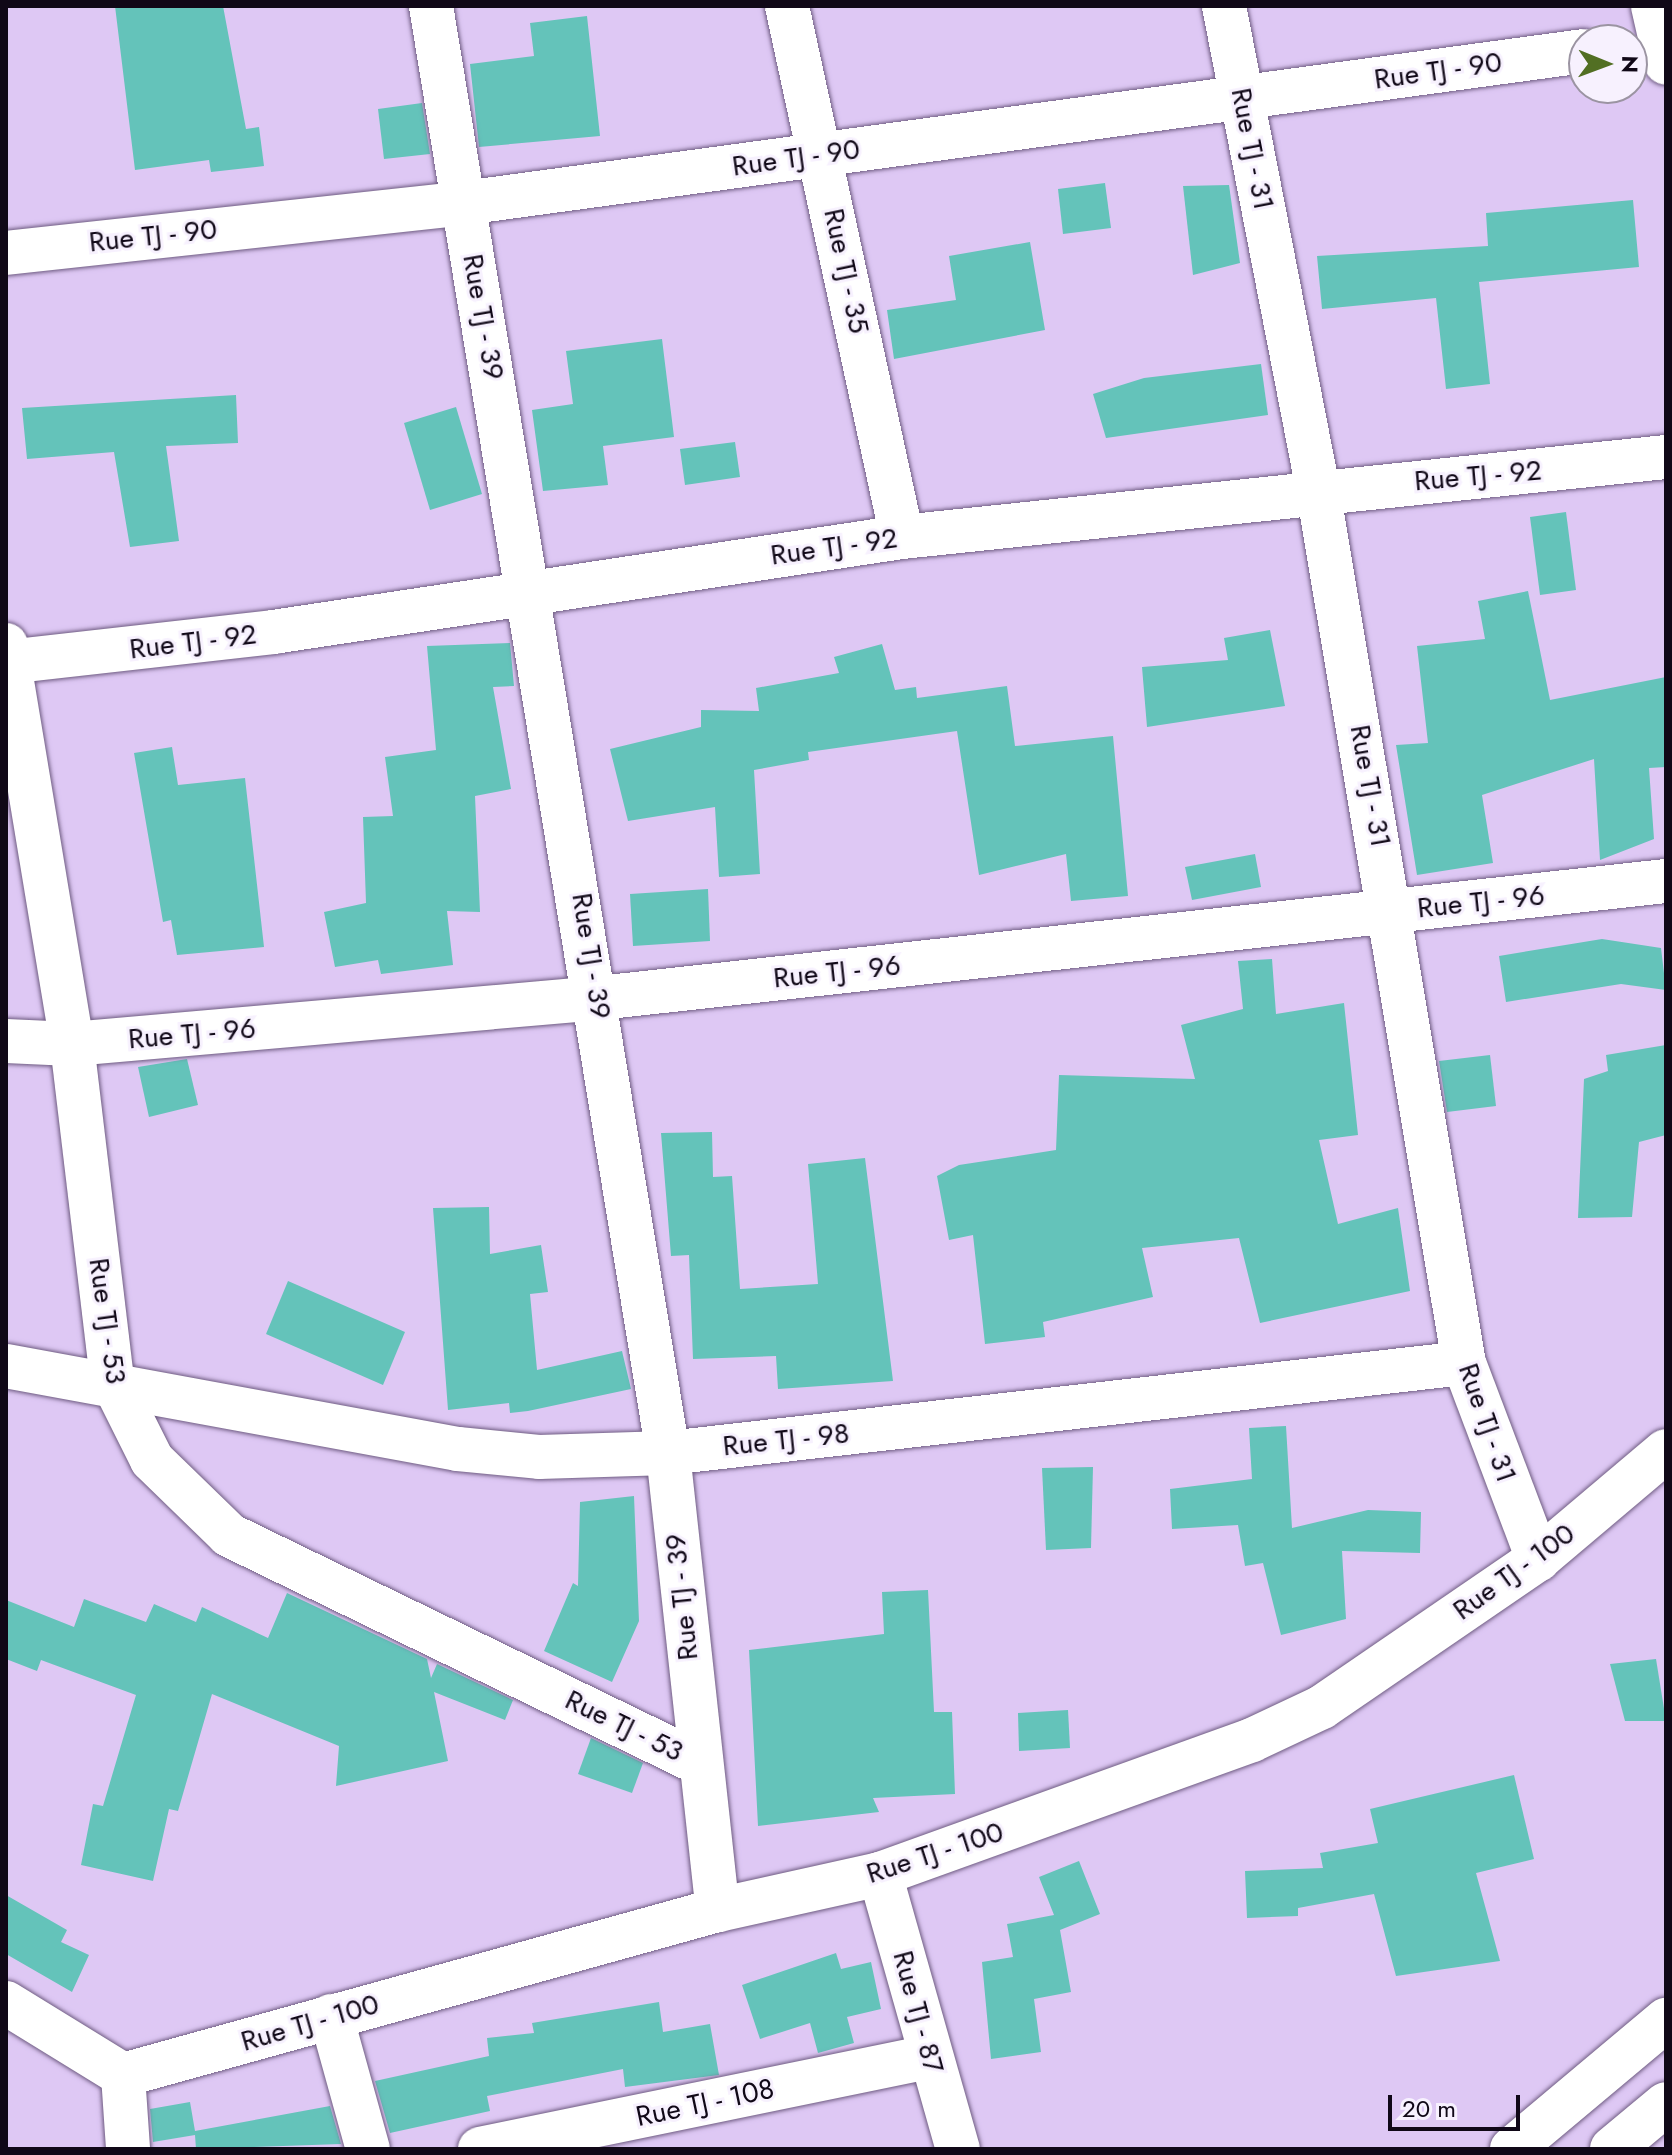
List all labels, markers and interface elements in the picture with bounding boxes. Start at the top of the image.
north arrow [1568,24,1648,104]
street label: Rue TJ - 90 [1372,45,1504,97]
text: N [1614,55,1646,73]
street label: Rue TJ - 31 [1224,85,1280,213]
street label: Rue TJ - 90 [730,132,862,184]
street label: Rue TJ - 35 [816,206,876,336]
street label: Rue TJ - 90 [87,213,219,259]
street label: Rue TJ - 39 [455,252,511,382]
street label: Rue TJ - 92 [1413,454,1543,498]
street label: Rue TJ - 92 [768,521,900,573]
street label: Rue TJ - 92 [128,618,258,666]
street label: Rue TJ - 31 [1343,722,1397,850]
street label: Rue TJ - 96 [1416,879,1546,925]
street label: Rue TJ - 39 [564,891,618,1021]
street label: Rue TJ - 96 [772,949,902,995]
street label: Rue TJ - 96 [127,1012,257,1056]
street label: Rue TJ - 53 [82,1256,132,1386]
street label: Rue TJ - 31 [1451,1359,1523,1487]
street label: Rue TJ - 98 [721,1417,851,1463]
street label: Rue TJ - 100 [1447,1517,1581,1627]
street label: Rue TJ - 39 [659,1532,705,1662]
street label: Rue TJ - 53 [560,1683,688,1769]
street label: Rue TJ - 100 [862,1815,1008,1891]
street label: Rue TJ - 87 [886,1947,950,2077]
street label: Rue TJ - 100 [237,1987,383,2059]
street label: Rue TJ - 108 [633,2072,777,2134]
scale bar [1392,2079,1524,2129]
text: 20 m [1402,2091,1456,2126]

